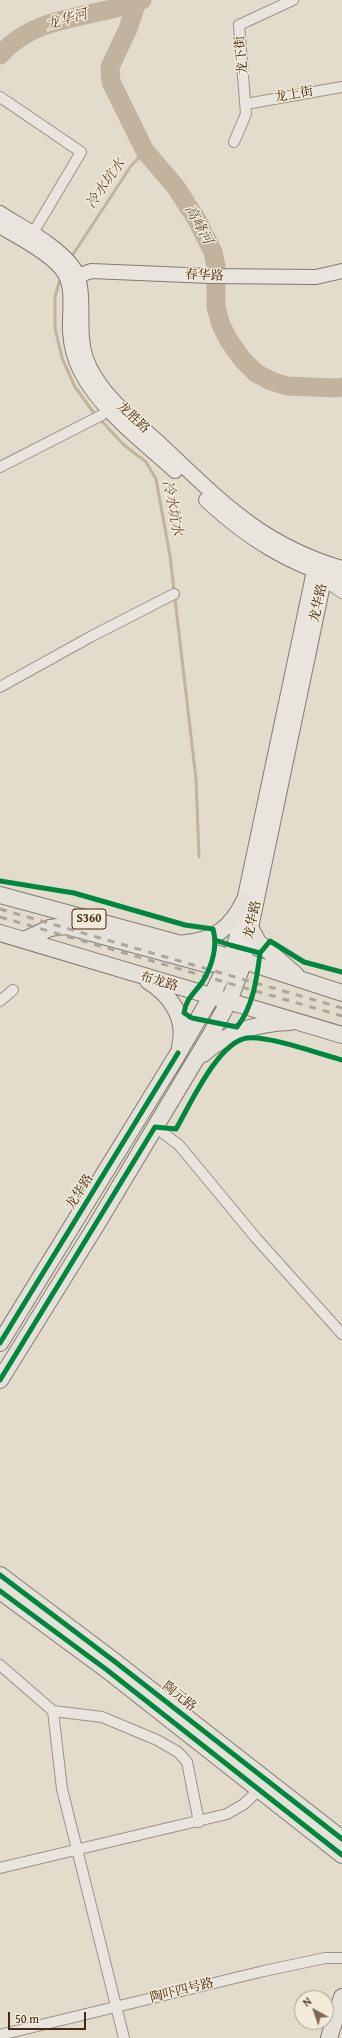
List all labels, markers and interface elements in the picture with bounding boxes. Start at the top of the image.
water label: 龙华河 [44,6,90,34]
street label: 龙下街 [232,35,252,75]
street label: 龙上街 [273,84,315,106]
water label: 冷水坑水 [83,156,129,212]
water label: 高峰河 [180,203,216,247]
street label: 春华路 [184,268,224,284]
street label: 龙胜路 [113,399,153,437]
water label: 冷水坑水 [158,479,186,537]
street label: 龙华路 [307,582,331,624]
street label: 龙华路 [241,899,265,941]
road number: S360 [72,909,106,929]
street label: 布龙路 [138,969,180,995]
street label: 龙华路 [63,1171,97,1213]
street label: 陶元路 [159,1679,199,1715]
street label: 陶吓四号路 [149,1976,215,2006]
north arrow [294,1990,334,2030]
text: N [299,1993,315,2010]
scale bar [10,2004,88,2030]
text: 50 m [15,2010,39,2027]

